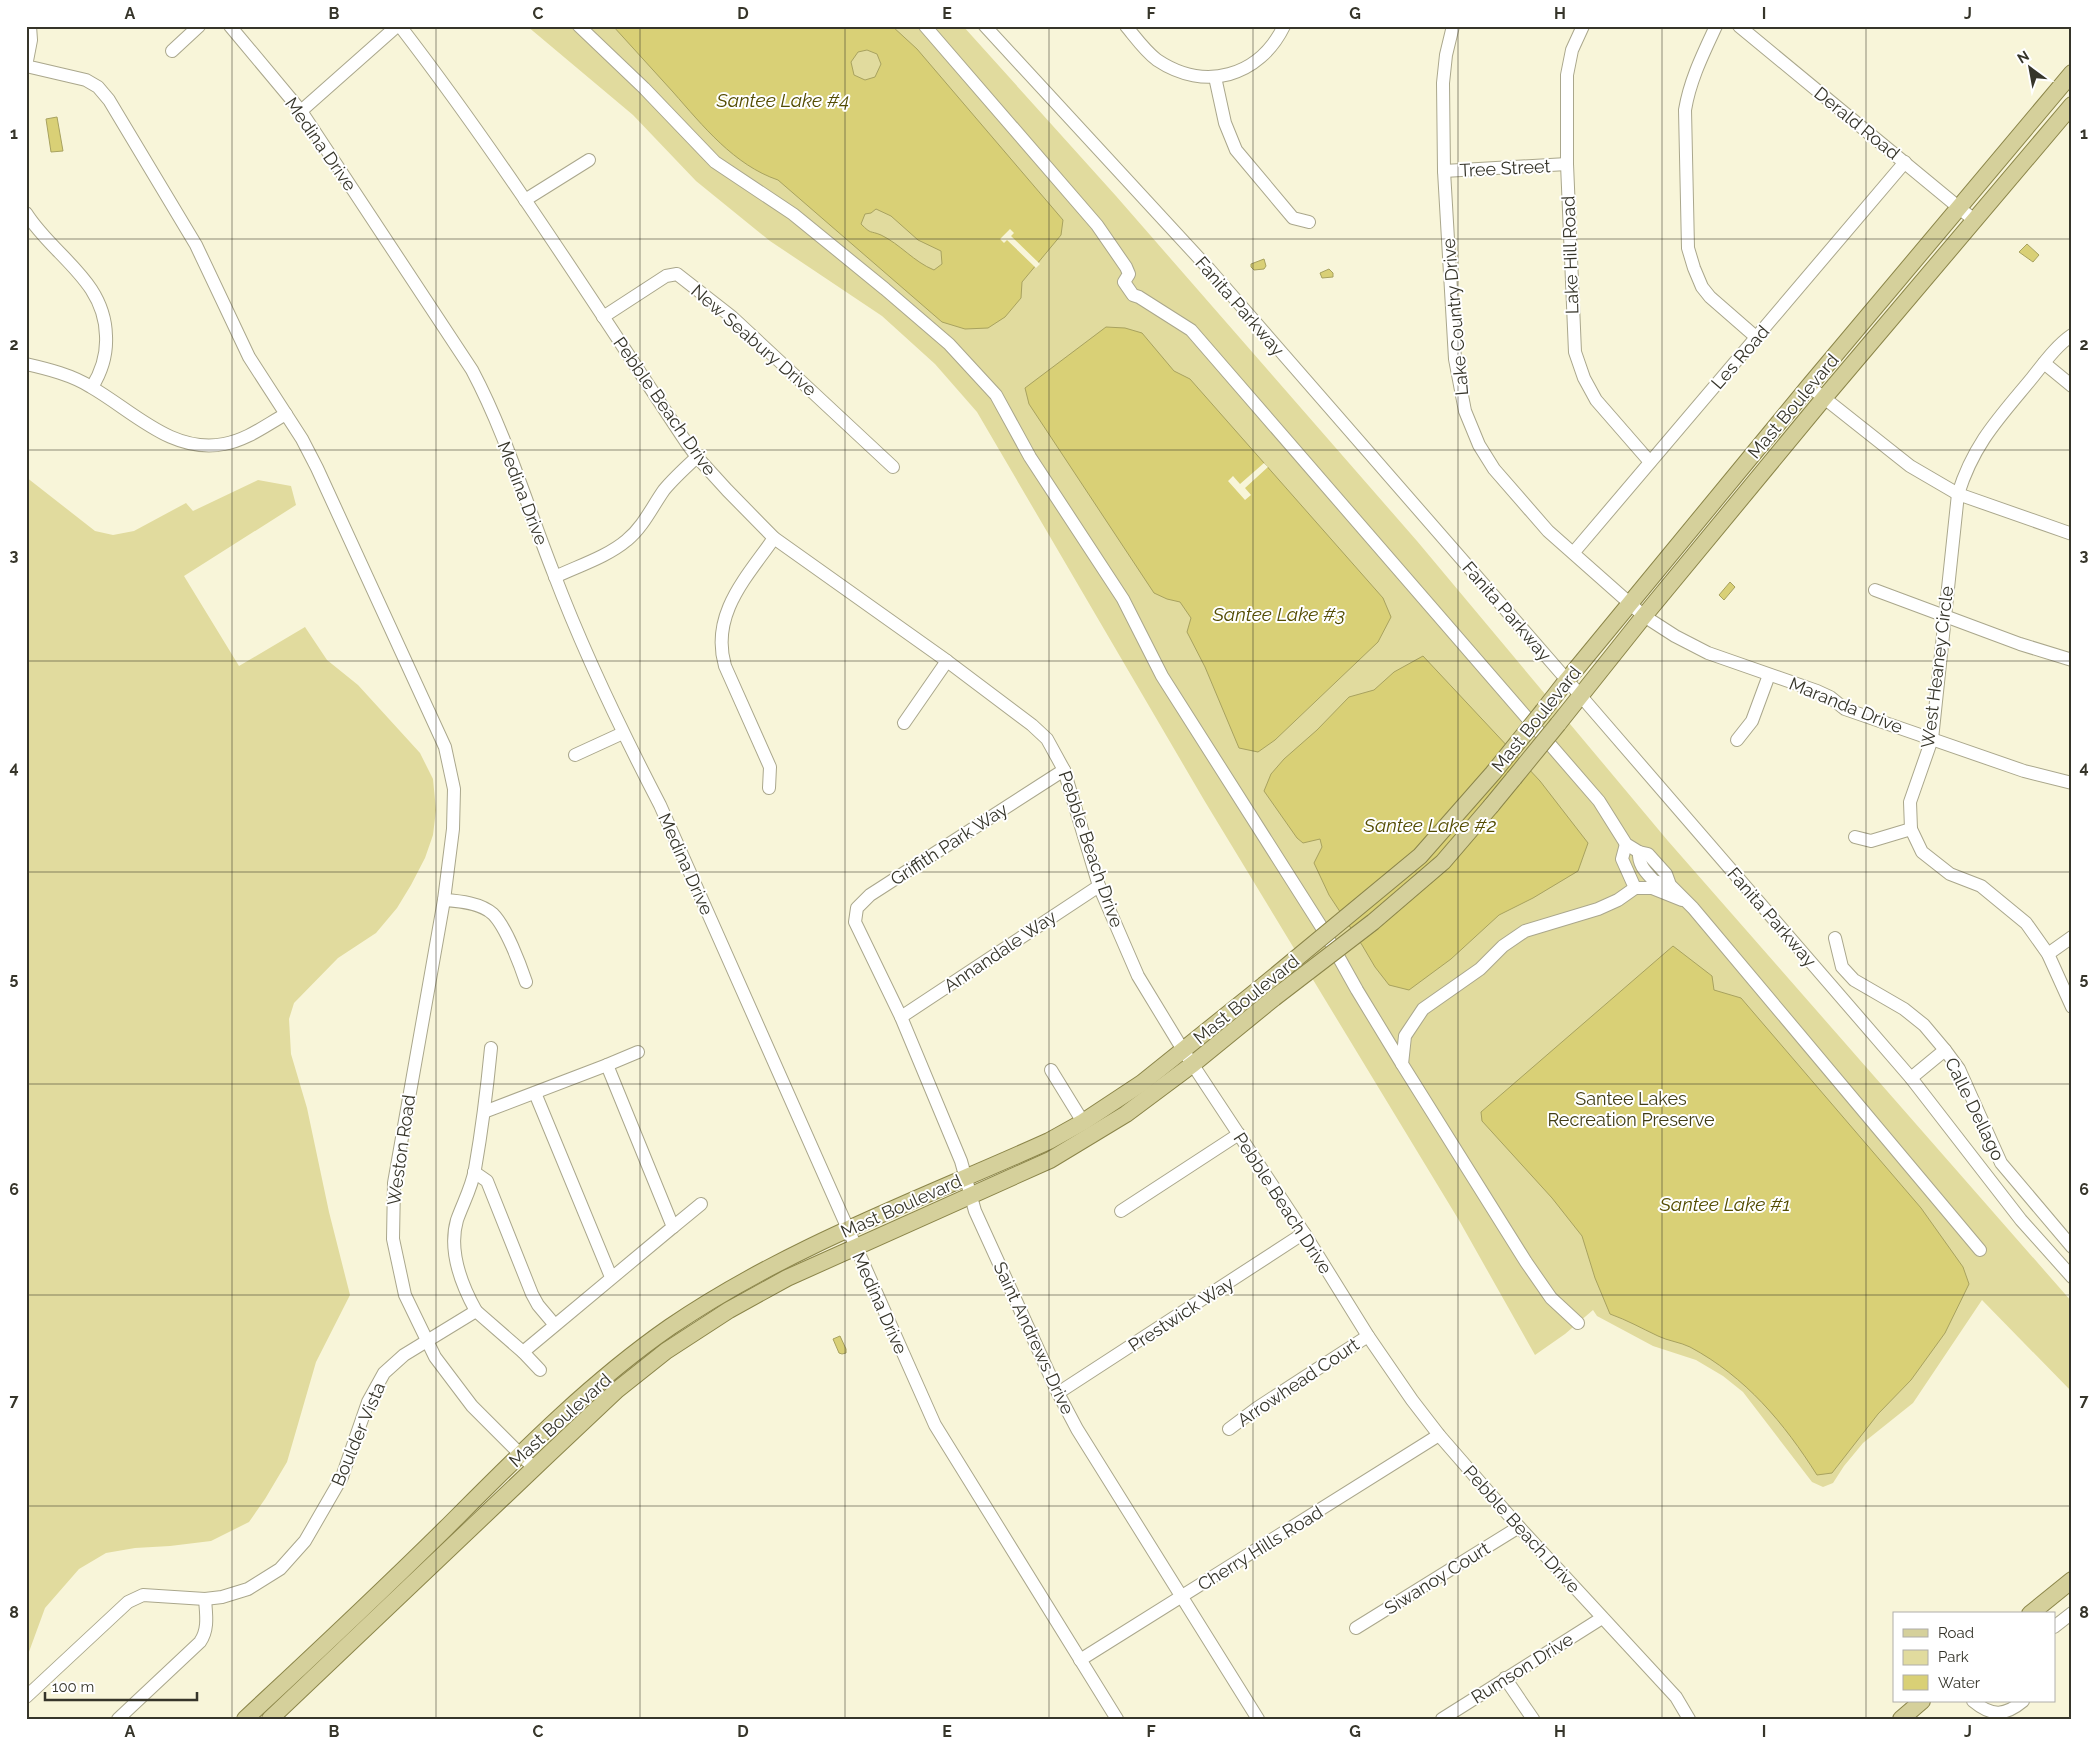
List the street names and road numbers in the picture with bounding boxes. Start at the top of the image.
street label: Derald Road [1810,82,1904,164]
street label: Medina Drive [281,93,361,195]
street label: Tree Street [1459,155,1551,181]
street label: Lake Hill Road [1557,195,1583,315]
street label: Lake Country Drive [1438,237,1472,397]
street label: Fanita Parkway [1191,252,1289,360]
street label: New Seabury Drive [687,280,821,400]
street label: Les Road [1707,321,1773,393]
street label: Pebble Beach Drive [609,333,721,480]
street label: Mast Boulevard [1743,350,1843,462]
street label: Medina Drive [494,438,553,548]
street label: Fanita Parkway [1458,557,1556,665]
street label: West Heaney Circle [1917,584,1957,749]
street label: Mast Boulevard [1487,662,1585,776]
street label: Maranda Drive [1786,673,1906,737]
street label: Pebble Beach Drive [1054,768,1128,930]
street label: Griffith Park Way [887,798,1012,890]
street label: Medina Drive [654,810,718,919]
street label: Fanita Parkway [1723,863,1821,971]
street label: Annandale Way [940,906,1060,996]
street label: Mast Boulevard [1189,950,1303,1048]
street label: Calle Dellago [1941,1054,2009,1164]
street label: Weston Road [383,1093,419,1207]
street label: Pebble Beach Drive [1229,1128,1337,1278]
street label: Mast Boulevard [837,1170,965,1242]
street label: Medina Drive [848,1249,912,1358]
street label: Saint Andrews Drive [989,1258,1079,1418]
street label: Prestwick Way [1124,1272,1238,1356]
street label: Arrowhead Court [1233,1334,1363,1430]
street label: Mast Boulevard [505,1369,615,1471]
street label: Boulder Vista [327,1379,389,1489]
street label: Pebble Beach Drive [1459,1461,1585,1597]
street label: Cherry Hills Road [1194,1501,1326,1595]
street label: Siwanoy Court [1381,1537,1493,1619]
street label: Rumson Drive [1467,1628,1577,1708]

